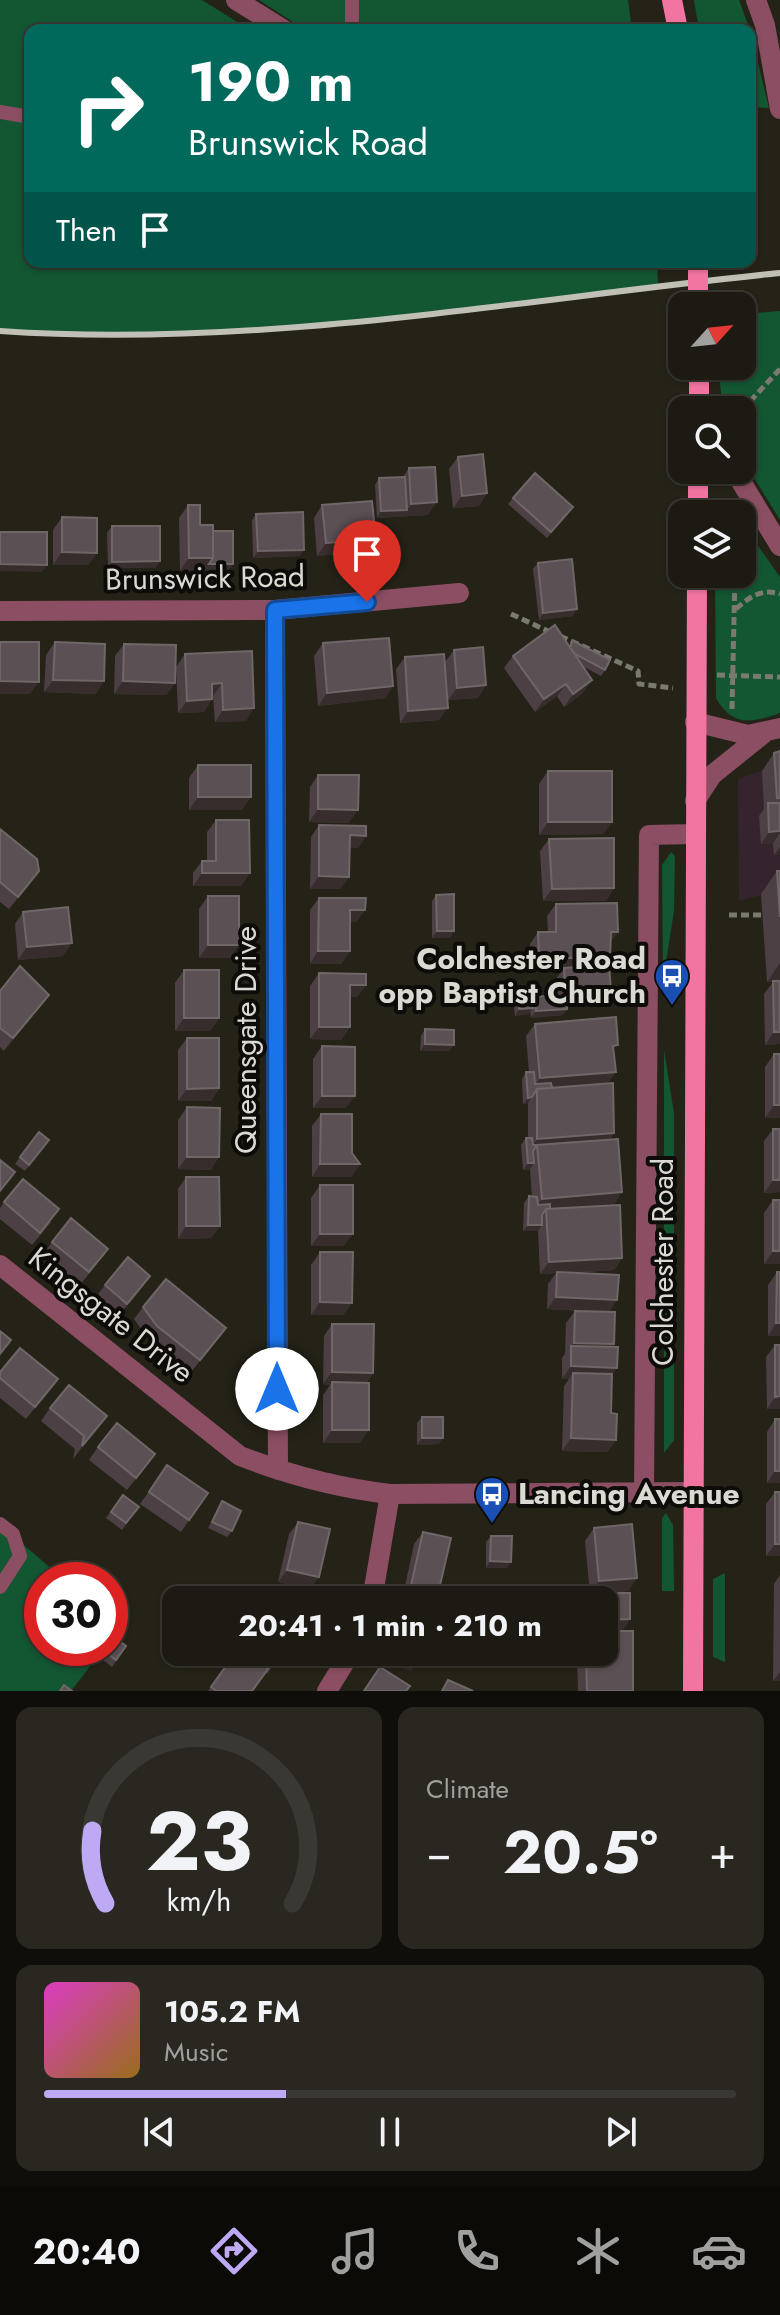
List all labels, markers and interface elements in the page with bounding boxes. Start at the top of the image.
text: 190 m [188,41,354,122]
icon: right [56,56,160,160]
text: Brunswick Road [188,116,428,168]
icon: arrive [133,208,177,252]
text: Then [56,209,117,252]
north arrow [668,292,756,380]
map controls [668,292,756,588]
button: search [668,396,756,484]
button: layers [668,500,756,588]
pin [333,520,401,602]
icon: arrive [345,532,389,576]
street label: Brunswick Road [105,554,305,601]
street label: Queensgate Drive [224,926,267,1154]
place label: Colchester Road opp Baptist Church [379,937,646,1014]
bus stop icon: Colchester Road opp Baptist Church [653,957,691,1007]
street label: Colchester Road [641,1158,684,1366]
street label: Kingsgate Drive [19,1236,203,1393]
position arrow [235,1347,319,1431]
place label: Lancing Avenue [518,1472,740,1515]
bus stop icon: Lancing Avenue [473,1475,511,1525]
speed limit sign: 30 [24,1562,128,1666]
text: 20:41 · 1 min · 210 m [238,1604,542,1647]
text: Climate [426,1770,509,1808]
text: 23 [146,1781,252,1901]
text: 20.5° [503,1809,658,1896]
text: − [426,1821,452,1885]
text: + [709,1821,736,1885]
text: km/h [167,1880,231,1922]
text: 105.2 FM [164,1990,300,2033]
text: Music [164,2033,228,2071]
icon: previous [137,2110,181,2154]
icon: pause [368,2110,412,2154]
icon: next [599,2110,643,2154]
icon: directions [206,2223,262,2279]
icon: music [327,2223,383,2279]
icon: phone [449,2223,505,2279]
icon: climate [570,2223,626,2279]
icon: car [691,2223,747,2279]
text: 20:40 [33,2225,141,2277]

